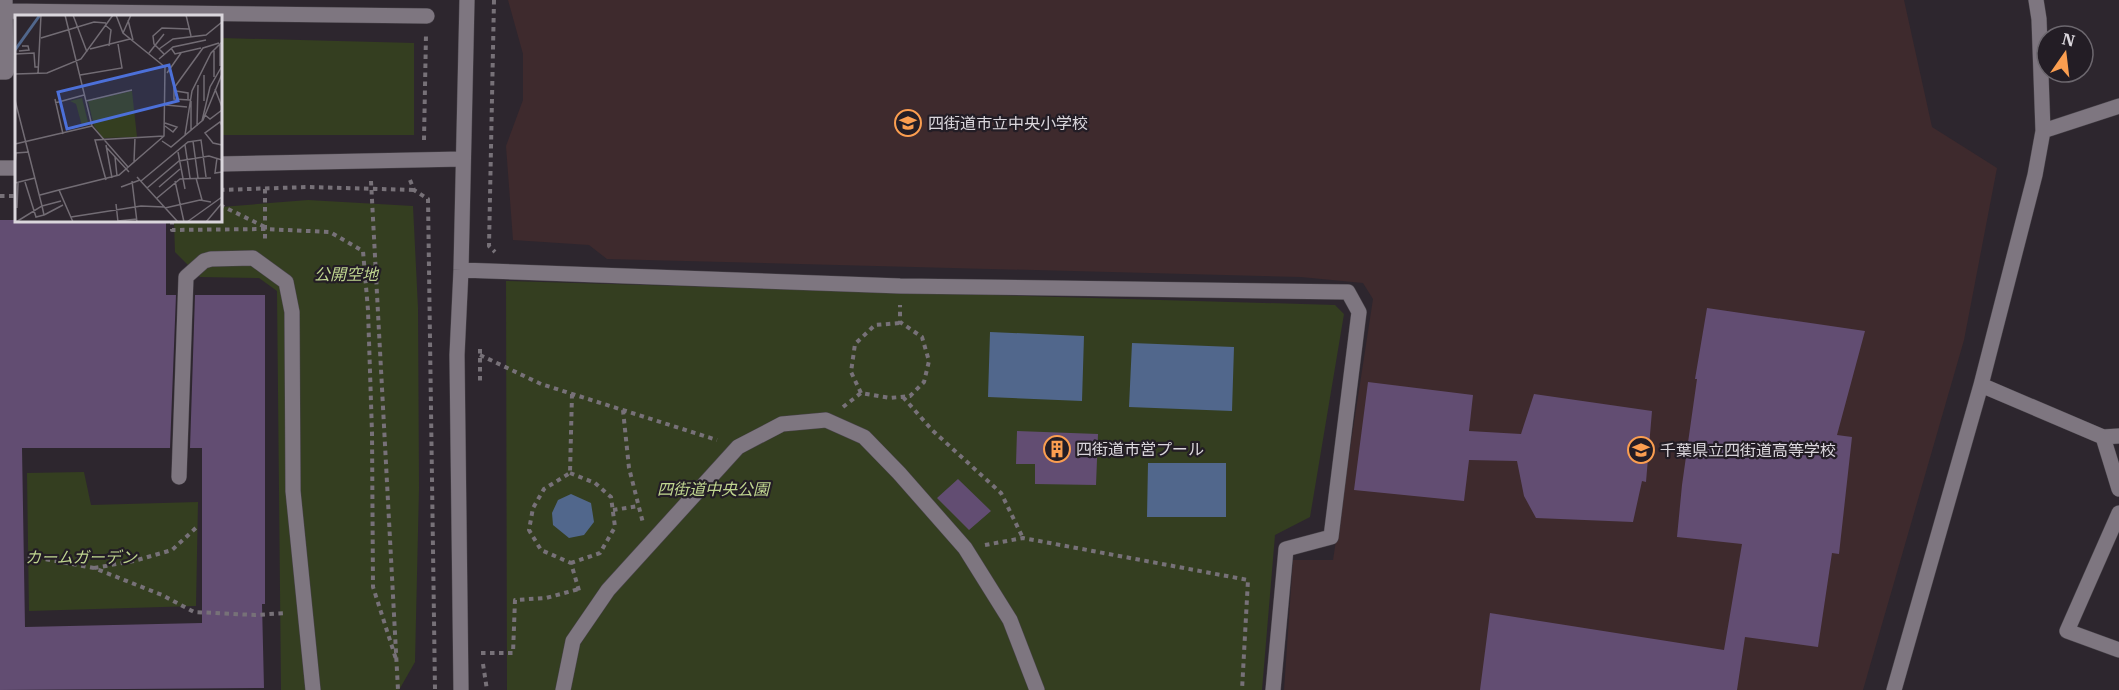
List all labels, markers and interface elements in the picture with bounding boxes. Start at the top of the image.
inset map [15,15,222,222]
north arrow [2035,24,2095,84]
text: N [2060,28,2077,51]
school or university icon: 四街道市立中央小学校 [893,108,923,138]
place label: 四街道市立中央小学校 [928,113,1088,133]
park label: 公開空地 [314,264,380,284]
building icon: 四街道市営プール [1042,434,1072,464]
school or university icon: 千葉県立四街道高等学校 [1626,435,1656,465]
place label: 四街道市営プール [1076,439,1204,459]
place label: 千葉県立四街道高等学校 [1660,440,1836,460]
park label: 四街道中央公園 [657,479,771,499]
park label: カームガーデン [25,547,138,567]

